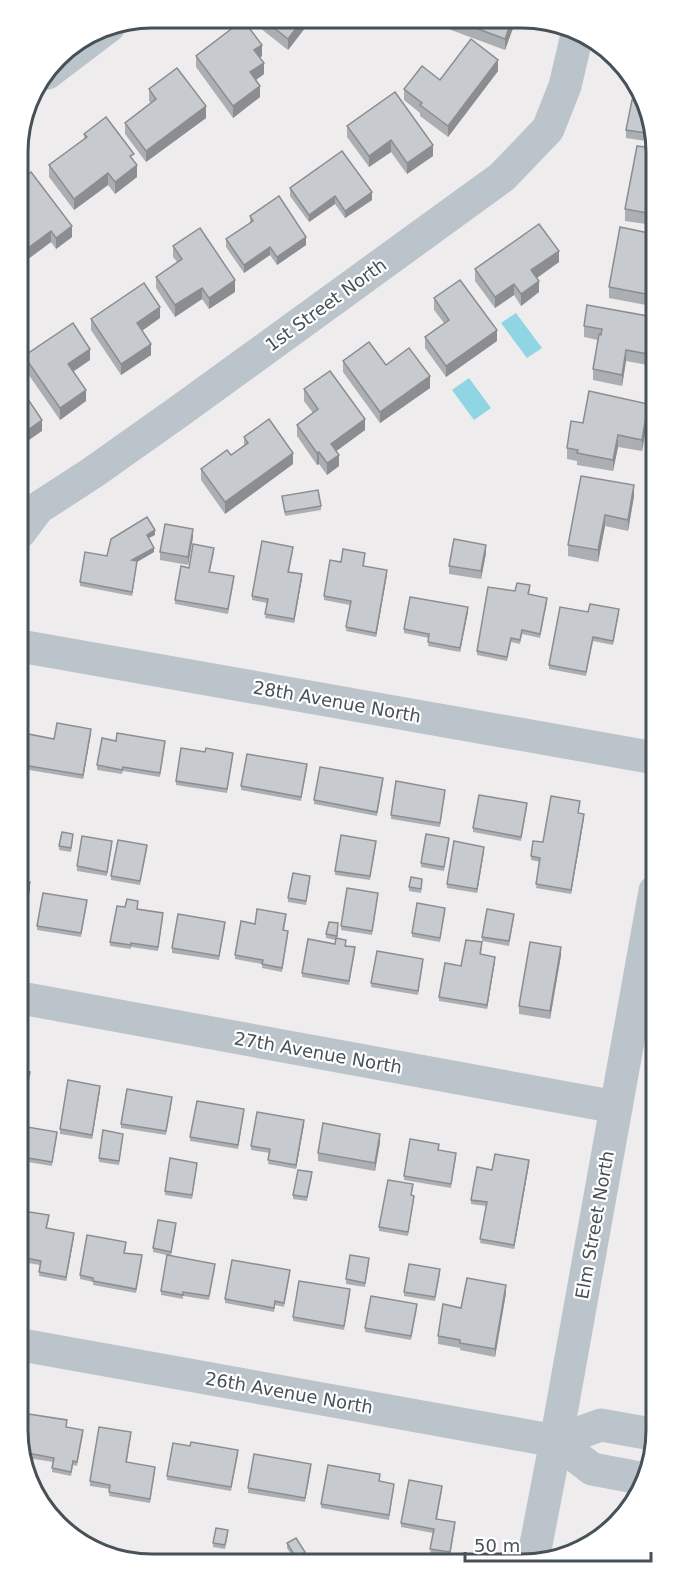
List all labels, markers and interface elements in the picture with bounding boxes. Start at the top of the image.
street label: 1st Street North [261,254,390,356]
street label: 28th Avenue North [252,676,423,727]
street label: 27th Avenue North [233,1027,404,1078]
street label: Elm Street North [571,1149,618,1301]
street label: 26th Avenue North [204,1367,375,1418]
scale bar [465,1525,651,1563]
text: 50 m [474,1535,520,1556]

